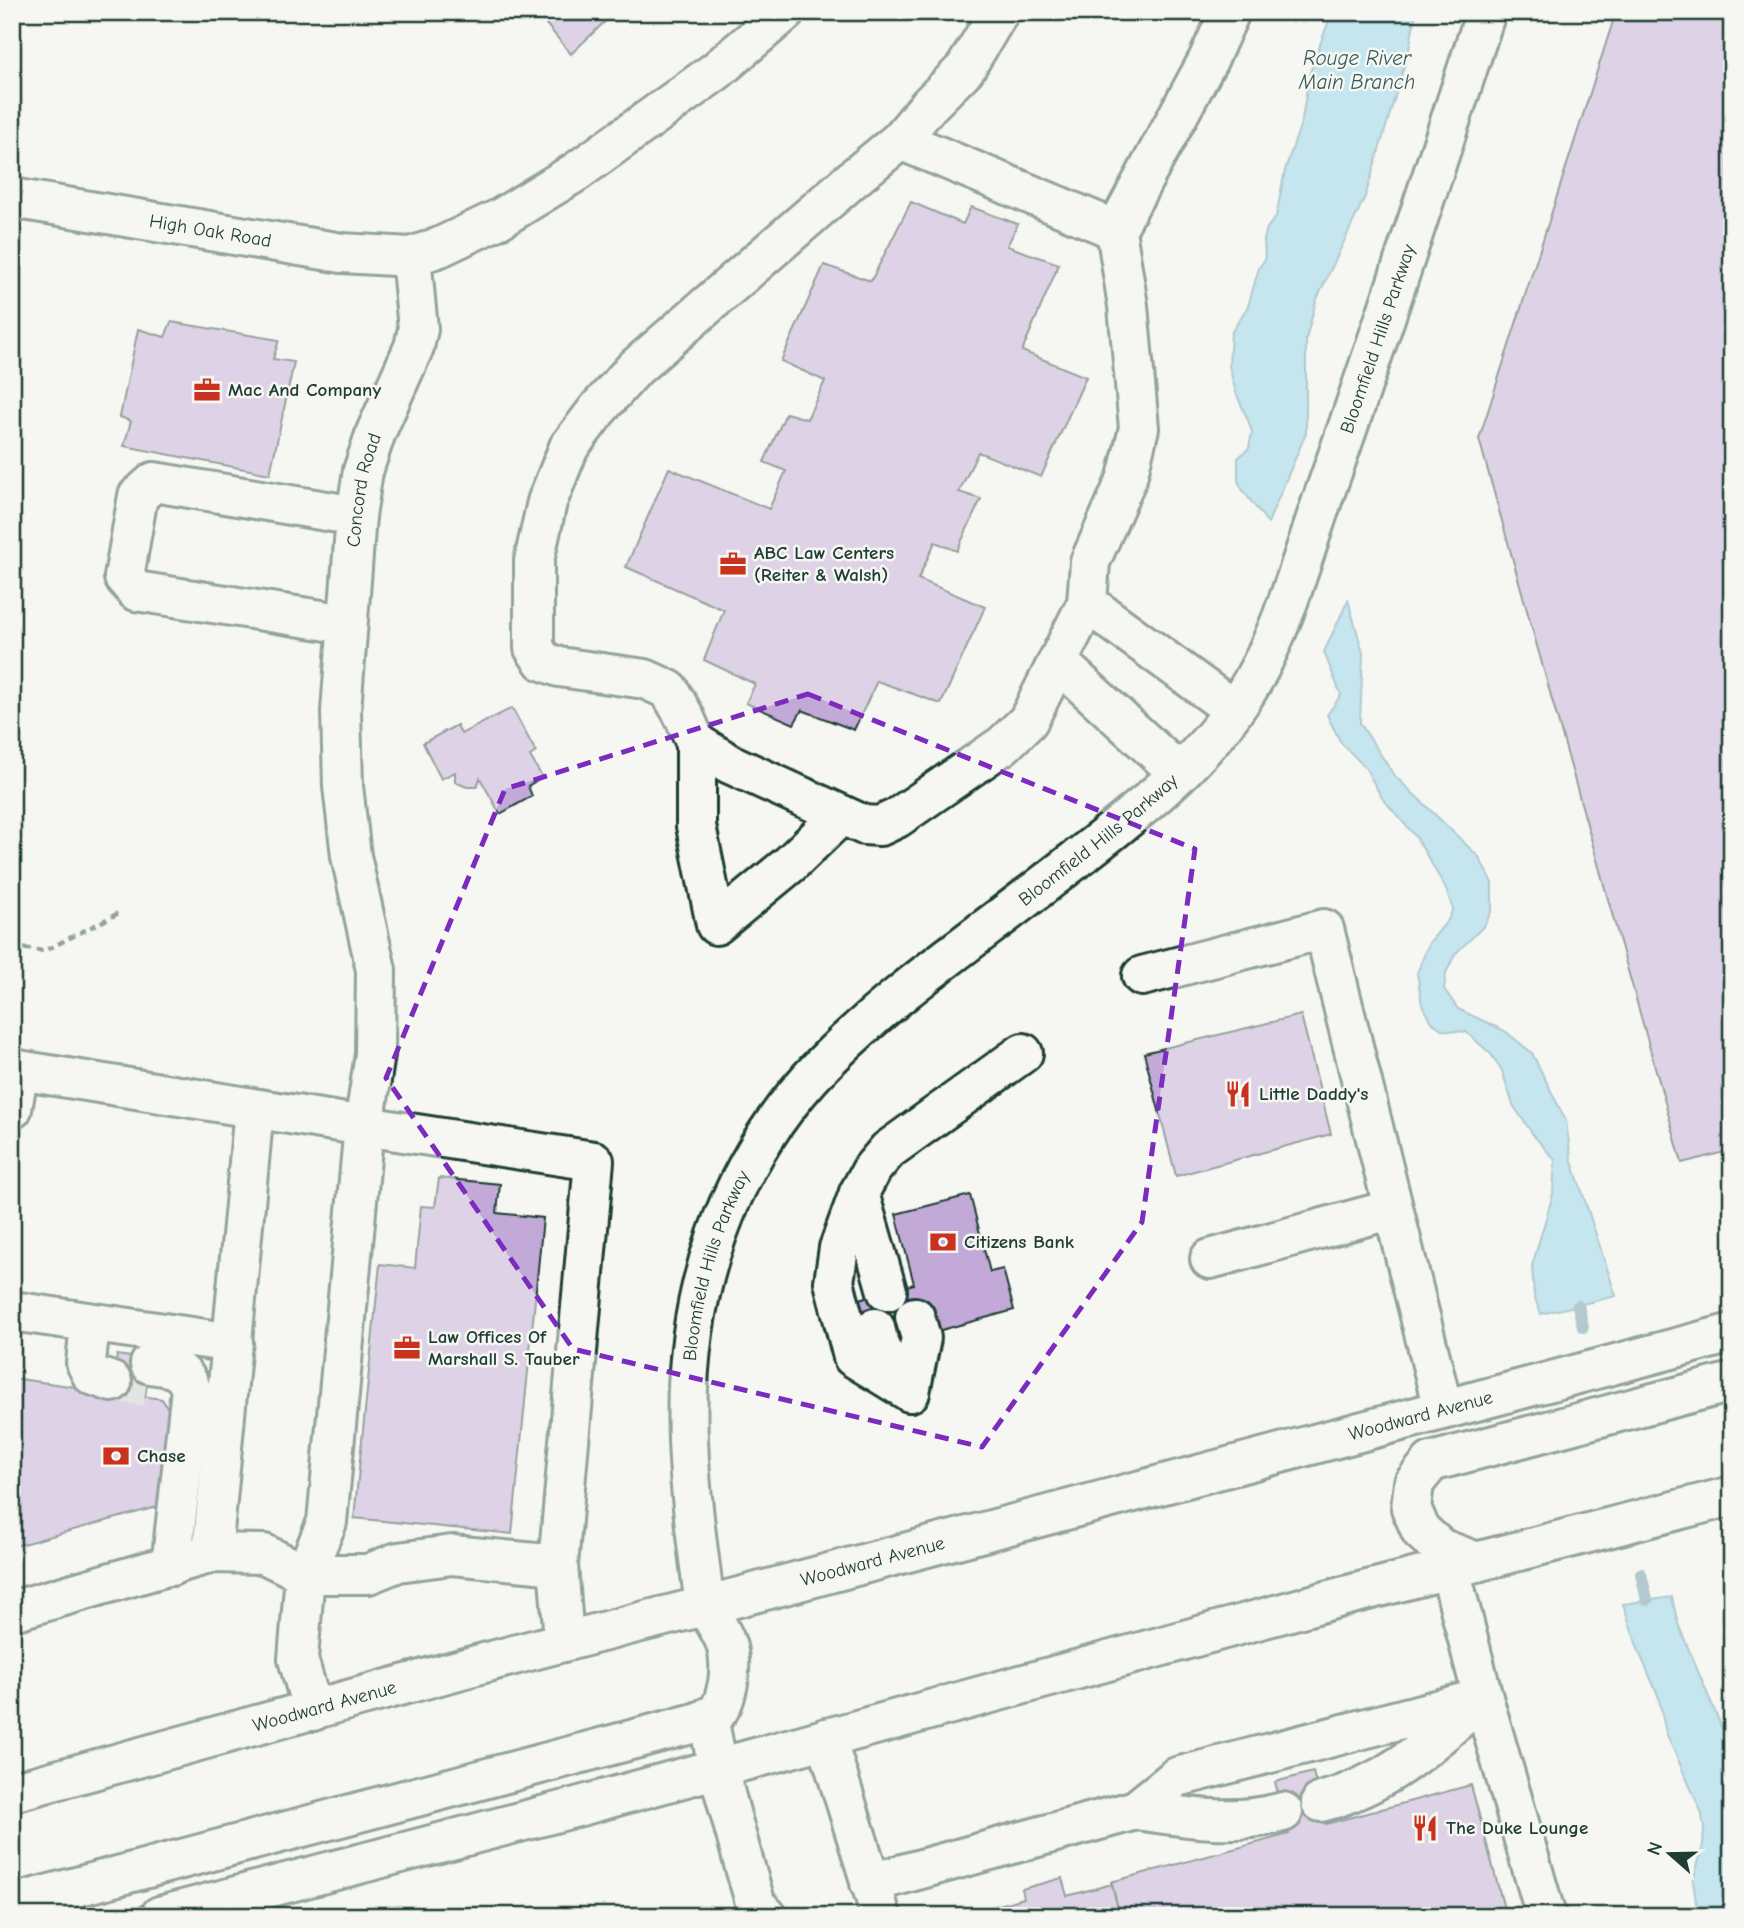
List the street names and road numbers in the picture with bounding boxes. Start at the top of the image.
street label: High Oak Road [148,210,273,252]
street label: Bloomfield Hills Parkway [1336,241,1420,436]
street label: Concord Road [343,430,386,548]
street label: Bloomfield Hills Parkway [1014,769,1183,911]
street label: Bloomfield Hills Parkway [679,1167,754,1362]
street label: Woodward Avenue [1346,1386,1495,1445]
street label: Woodward Avenue [798,1532,947,1591]
street label: Woodward Avenue [250,1676,399,1737]

